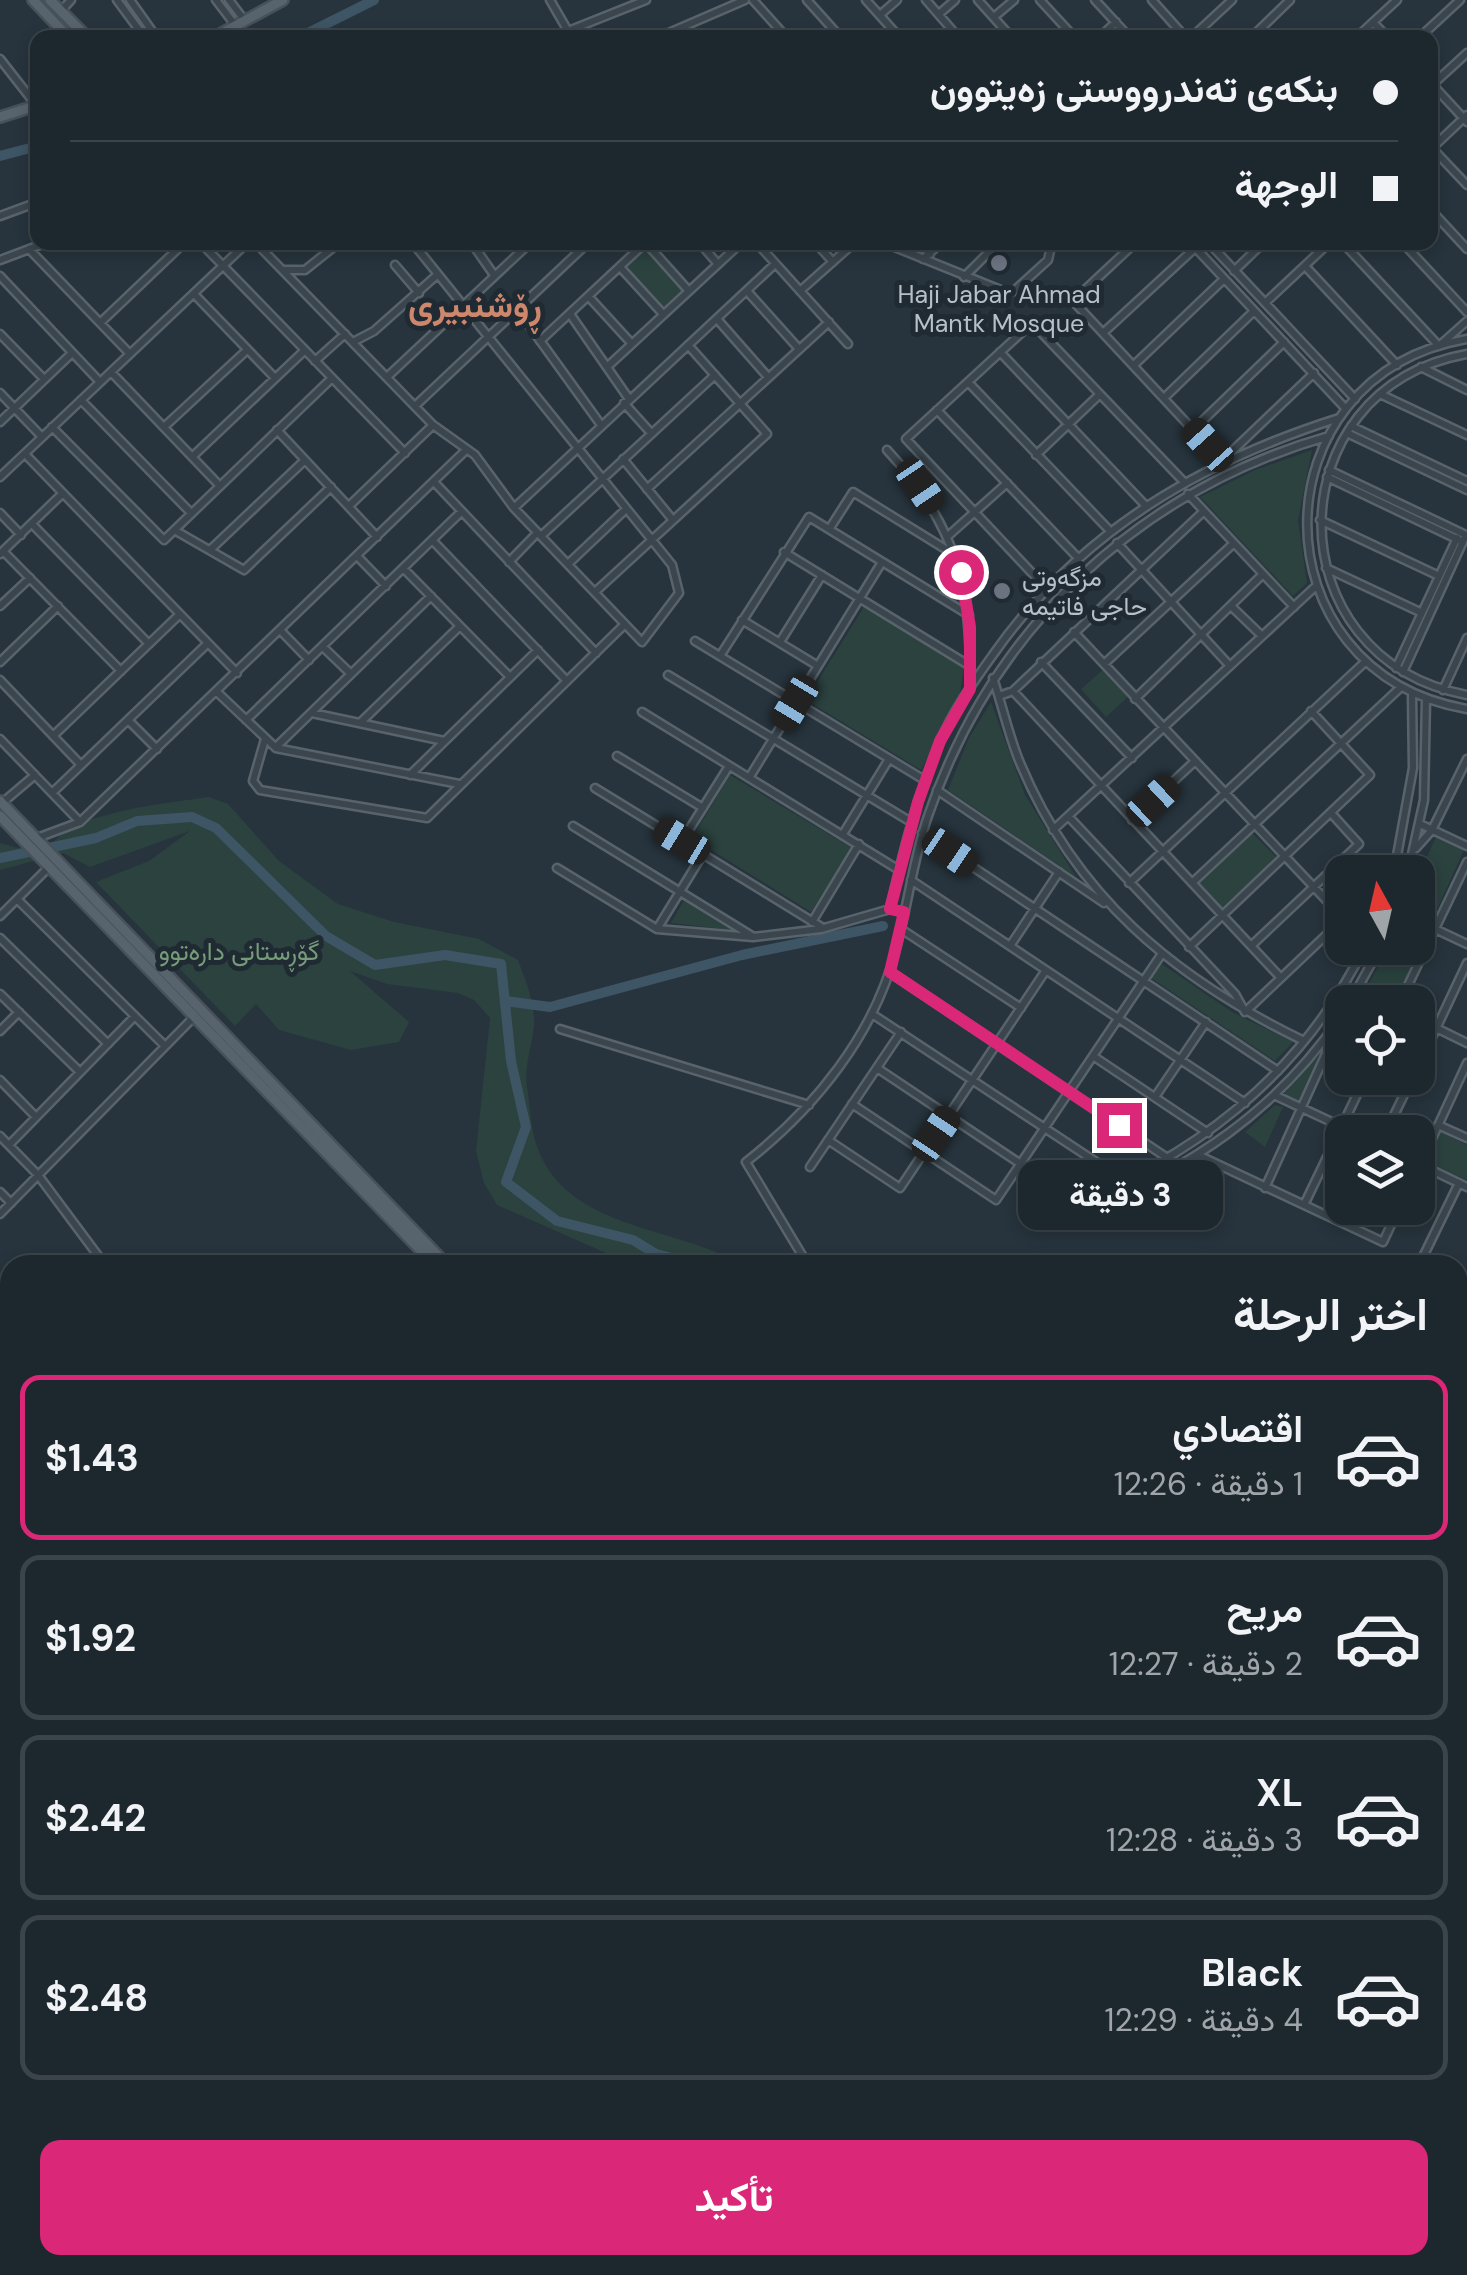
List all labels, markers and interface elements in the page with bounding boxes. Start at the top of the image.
text: بنکەی تەندرووستی زەیتوون [930,64,1338,114]
text: الوجهة [1235,160,1338,210]
marker: Haji Jabar Ahmad Mantk Mosque [988,252,1010,274]
place label: Haji Jabar Ahmad Mantk Mosque [897,278,1101,340]
district label: ڕۆشنبیری [408,282,542,334]
car [1177,413,1239,477]
car [891,453,949,519]
route start [939,550,984,595]
place label: مزگەوتی حاجی فاتیمە [1022,561,1147,623]
marker: مزگەوتی حاجی فاتیمە [991,580,1013,602]
car [767,670,823,736]
car [1121,770,1185,832]
car [649,813,715,869]
car [917,823,983,881]
north arrow [1325,855,1435,965]
map controls [1325,855,1435,1225]
park label: گۆڕستانی دارەتوو [159,935,319,972]
button: locate [1325,985,1435,1095]
car [907,1101,965,1167]
route end [1097,1103,1142,1148]
button: layers [1325,1115,1435,1225]
callout: 3 دقيقة [1016,1160,1222,1230]
text: 3 دقيقة [1069,1174,1172,1216]
text: اختر الرحلة [1233,1285,1428,1344]
text: اقتصادي [1172,1404,1303,1454]
icon: car [1333,1413,1423,1503]
text: $1.43 [45,1433,139,1483]
text: 1 دقيقة · 12:26 [1114,1463,1303,1505]
text: مريح [1227,1584,1303,1634]
icon: car [1333,1593,1423,1683]
text: $1.92 [45,1613,136,1663]
text: 2 دقيقة · 12:27 [1109,1643,1303,1685]
text: XL [1256,1768,1303,1818]
icon: car [1333,1773,1423,1863]
text: $2.42 [45,1793,146,1843]
text: 3 دقيقة · 12:28 [1106,1819,1303,1861]
text: Black [1201,1948,1303,1998]
icon: car [1333,1953,1423,2043]
text: $2.48 [45,1973,148,2023]
text: 4 دقيقة · 12:29 [1105,1999,1303,2041]
button: تأكيد [40,2140,1428,2255]

